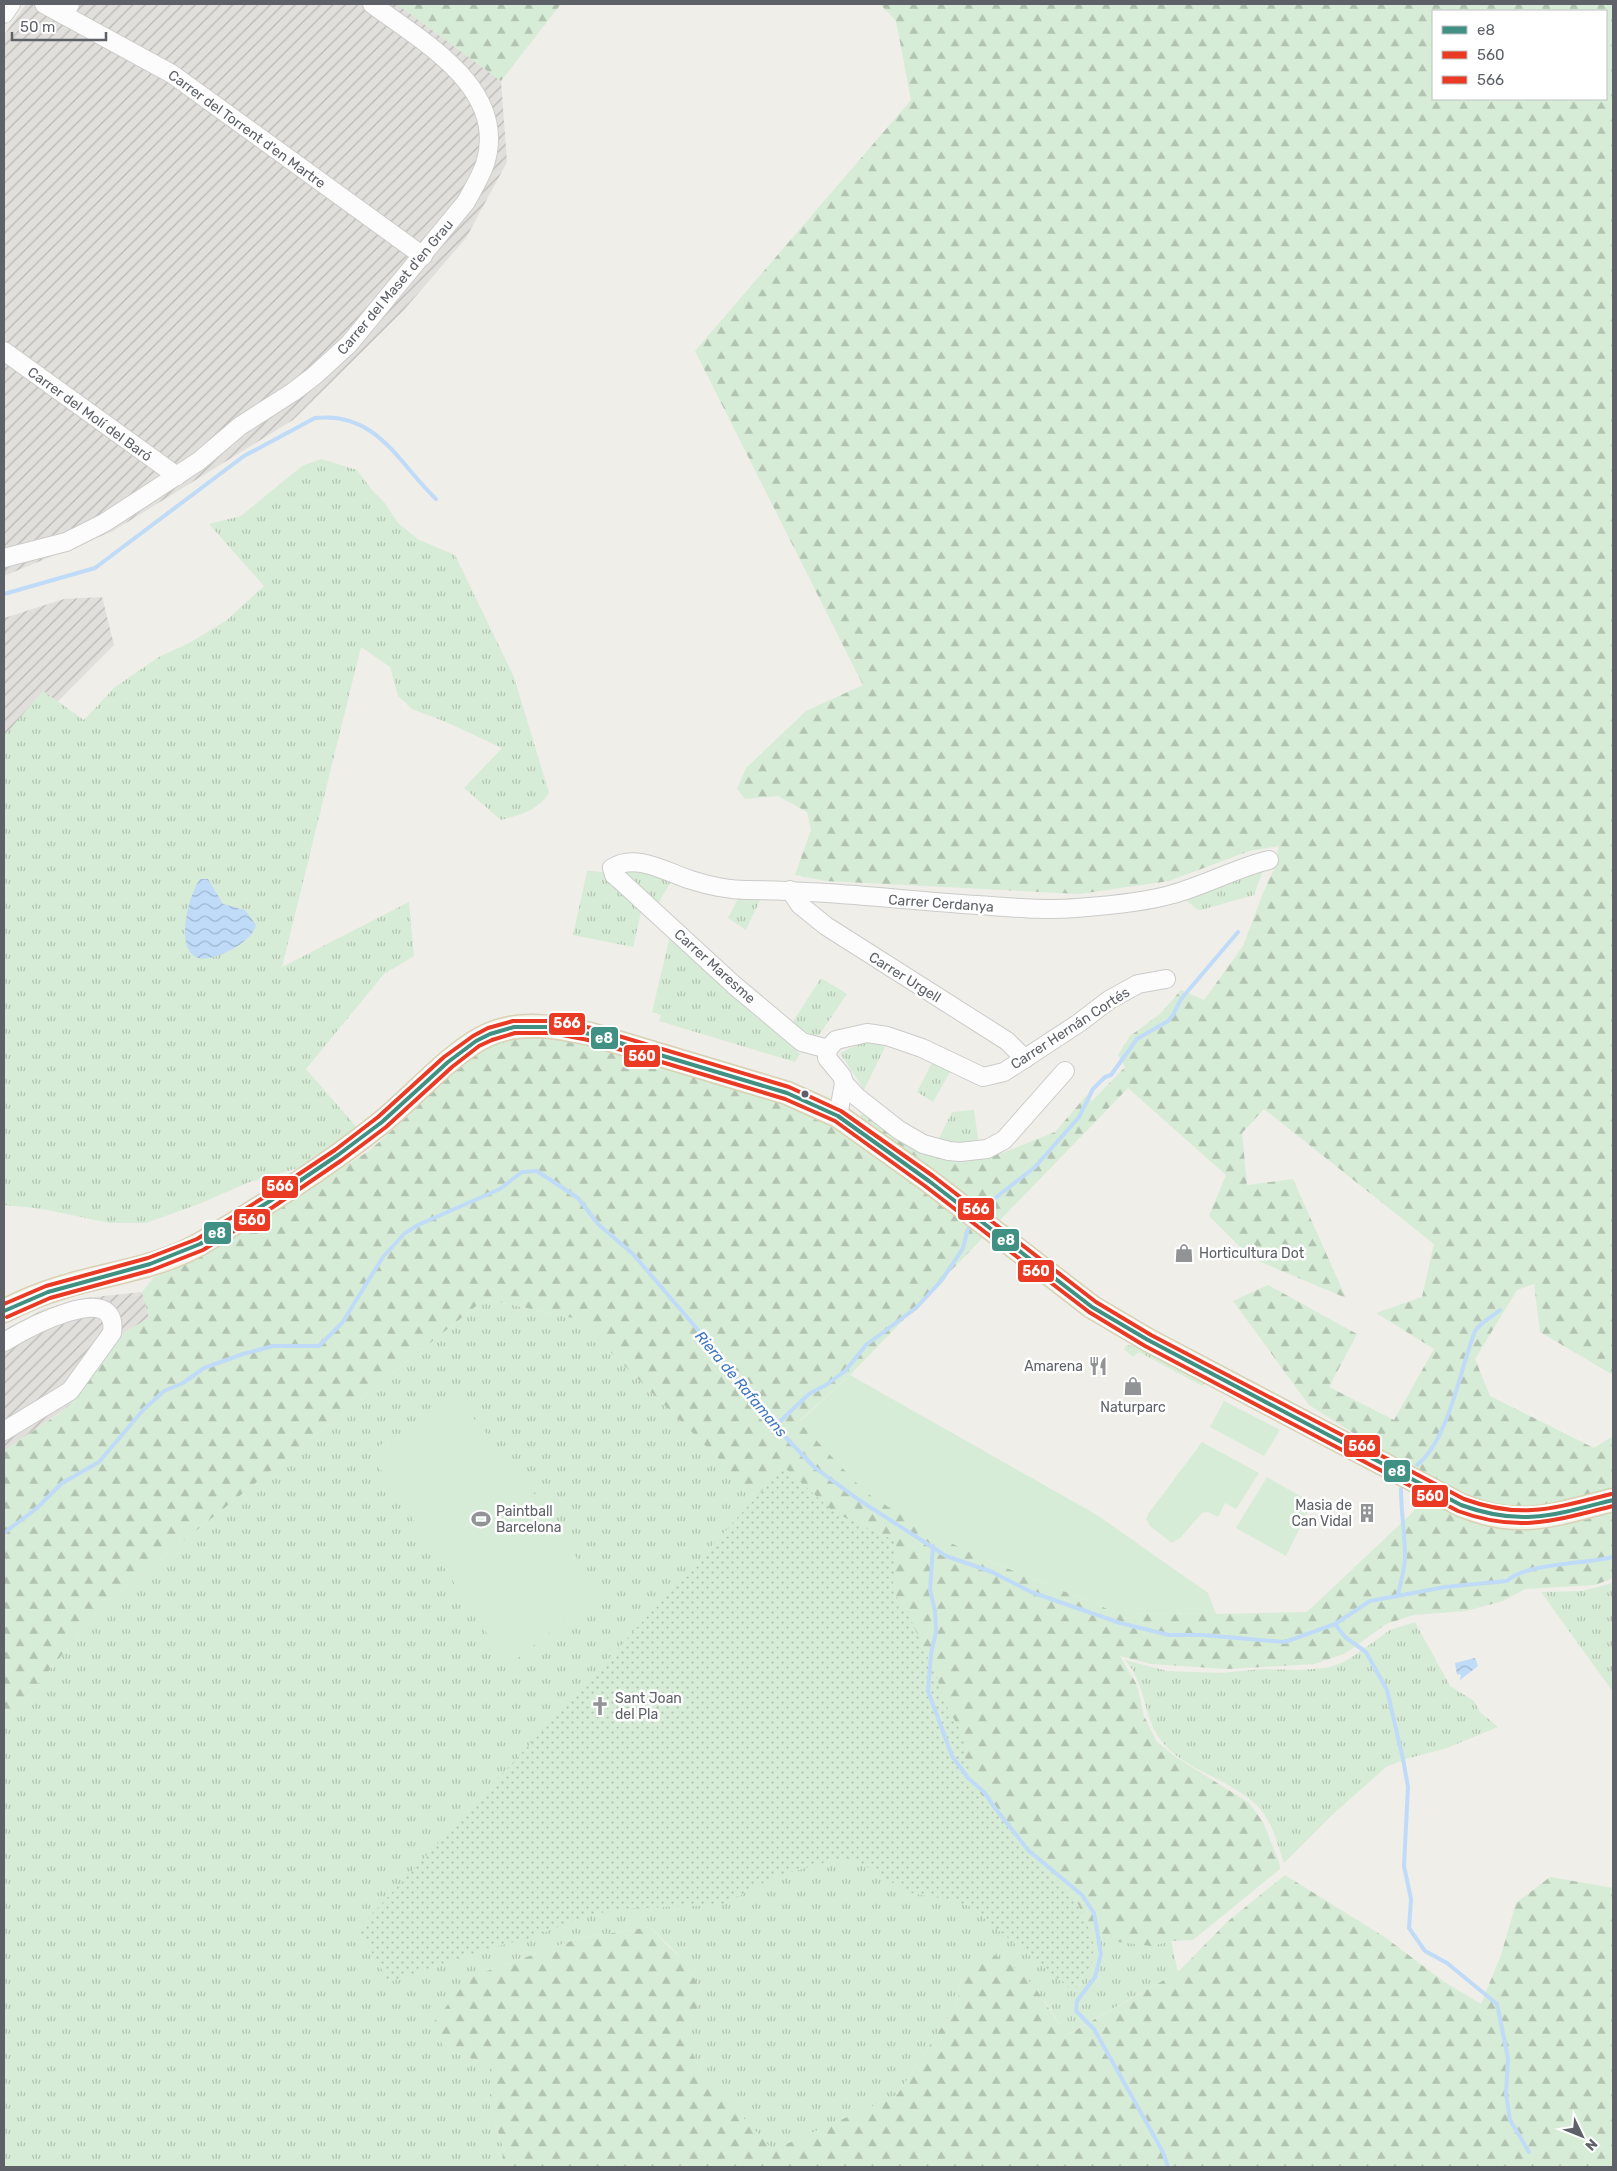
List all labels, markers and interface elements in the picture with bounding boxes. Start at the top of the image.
scale bar [12,10,106,42]
legend [1432,10,1607,100]
text: 50 m [20,18,55,36]
text: e8 [1477,21,1495,39]
text: 560 [1477,46,1504,64]
street label: Carrer del Torrent d'en Martre [165,67,329,192]
text: 566 [1477,71,1504,89]
street label: Carrer del Maset d'en Grau [334,216,457,358]
street label: Carrer del Molí del Baró [24,364,155,465]
street label: Carrer Cerdanya [888,891,994,916]
street label: Carrer Maresme [671,926,759,1007]
street label: Carrer Urgell [866,949,944,1006]
street label: Carrer Hernán Cortés [1008,984,1133,1073]
line badge: 566 [548,1012,586,1036]
text: 566 [553,1015,581,1032]
line badge: e8 [590,1026,619,1050]
text: e8 [595,1030,613,1047]
line badge: 560 [623,1044,661,1068]
text: 560 [628,1048,656,1065]
unlabelled marker [800,1089,810,1099]
line badge: 566 [261,1175,299,1199]
text: 566 [266,1178,294,1195]
line badge: 566 [957,1197,995,1221]
text: 566 [962,1201,990,1218]
line badge: 560 [233,1208,271,1232]
text: 560 [238,1212,266,1229]
line badge: e8 [203,1221,232,1245]
text: e8 [208,1225,226,1242]
line badge: e8 [991,1228,1020,1252]
text: e8 [997,1232,1015,1249]
shop icon: Horticultura Dot [1173,1242,1195,1264]
place label: Horticultura Dot [1199,1245,1305,1262]
line badge: 560 [1017,1259,1055,1283]
text: 560 [1022,1263,1050,1280]
water label: Riera de Rafamans [691,1327,791,1441]
restaurant icon: Amarena [1087,1355,1109,1377]
place label: Amarena [1024,1358,1083,1375]
shop icon: Naturparc [1122,1375,1144,1397]
place label: Naturparc [1100,1399,1166,1416]
line badge: 566 [1343,1434,1381,1458]
text: 566 [1348,1438,1376,1455]
line badge: e8 [1383,1459,1411,1483]
text: e8 [1388,1463,1406,1480]
line badge: 560 [1411,1484,1449,1508]
text: 560 [1416,1488,1444,1505]
place label: Masia de Can Vidal [1291,1497,1352,1530]
building icon: Masia de Can Vidal [1356,1502,1378,1524]
place label: Paintball Barcelona [496,1503,561,1536]
sports icon: Paintball Barcelona [470,1508,492,1530]
place label: Sant Joan del Pla [615,1690,682,1723]
church icon: Sant Joan del Pla [589,1695,611,1717]
north arrow [1557,2111,1607,2161]
text: N [1581,2135,1601,2154]

